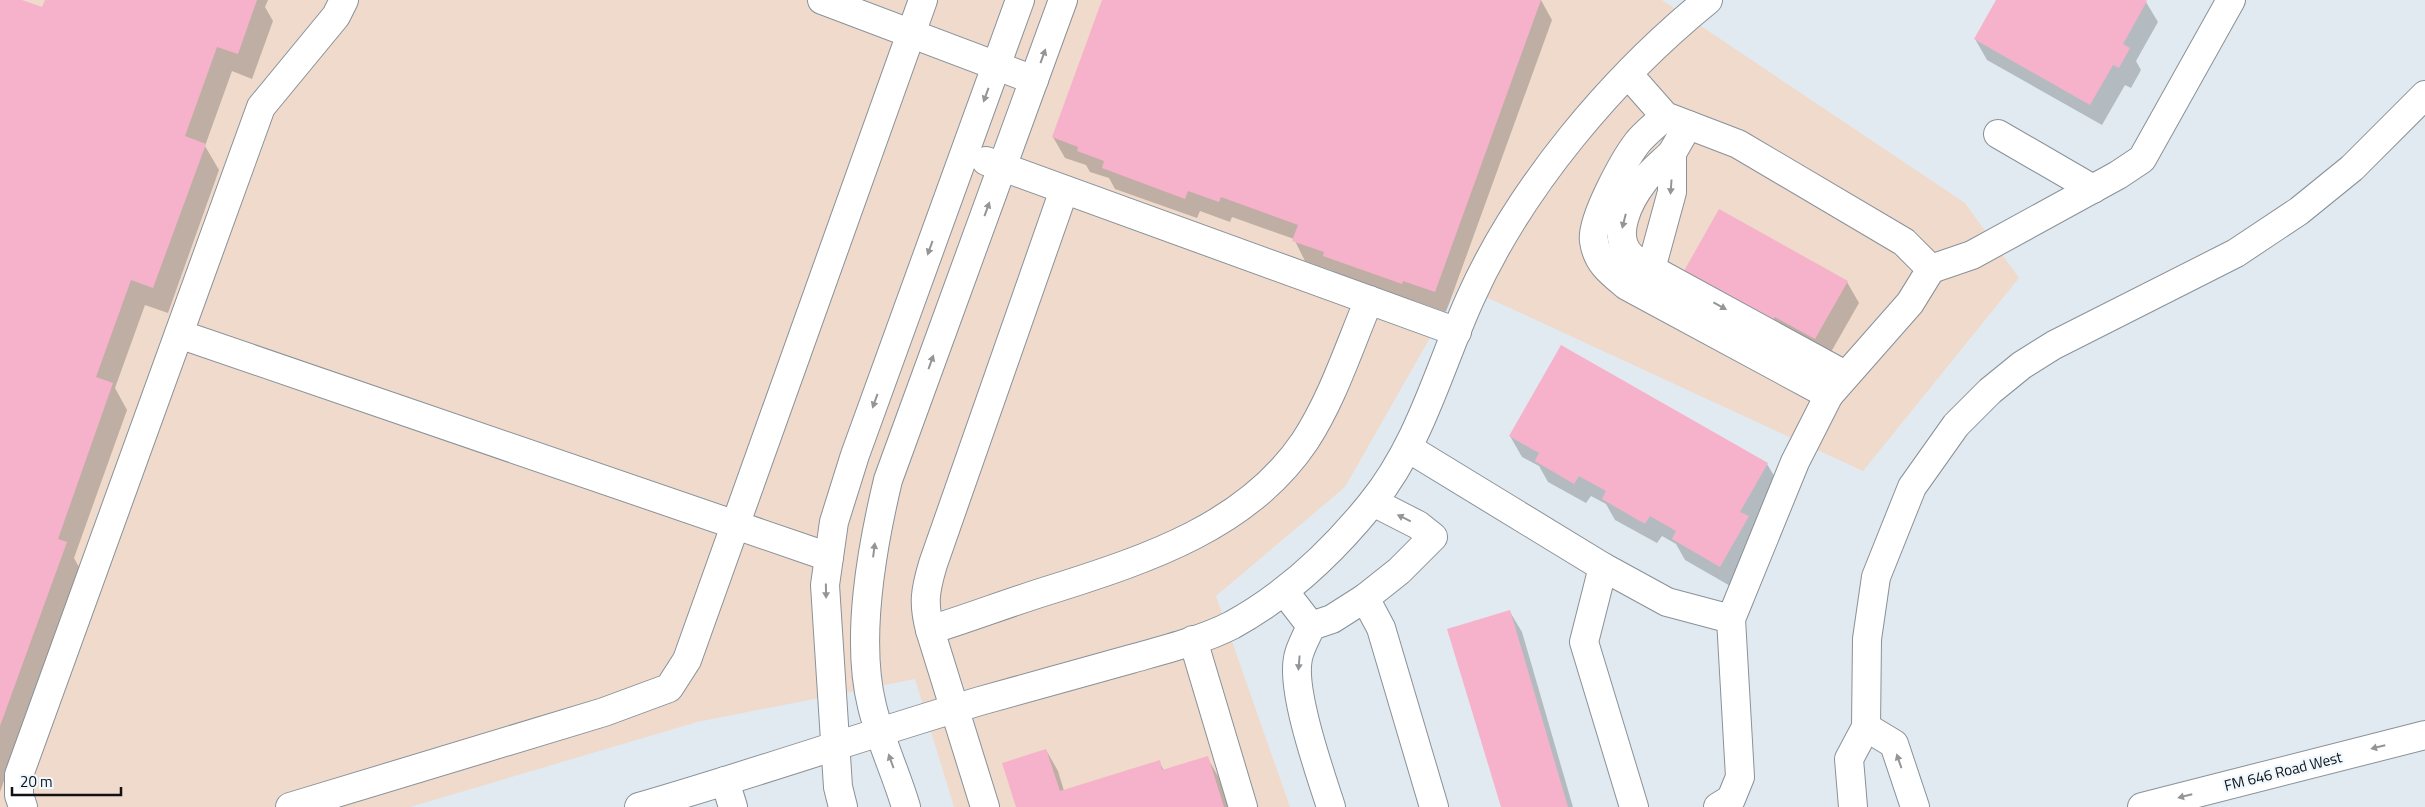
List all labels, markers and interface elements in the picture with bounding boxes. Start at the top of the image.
one-way arrow [1040,48,1047,63]
one-way arrow [982,88,990,103]
one-way arrow [1667,180,1675,196]
one-way arrow [983,201,991,216]
one-way arrow [1620,213,1628,228]
one-way arrow [926,241,934,256]
one-way arrow [1713,302,1726,311]
one-way arrow [928,354,935,369]
one-way arrow [871,393,878,408]
one-way arrow [1397,514,1411,522]
one-way arrow [870,542,878,558]
one-way arrow [822,583,830,599]
one-way arrow [1295,655,1303,671]
one-way arrow [2370,743,2385,751]
street label: FM 646 Road West [2222,745,2345,797]
one-way arrow [887,753,895,768]
one-way arrow [1895,753,1903,768]
scale bar [12,764,121,796]
text: 20 m [20,770,53,793]
one-way arrow [2177,792,2192,800]

